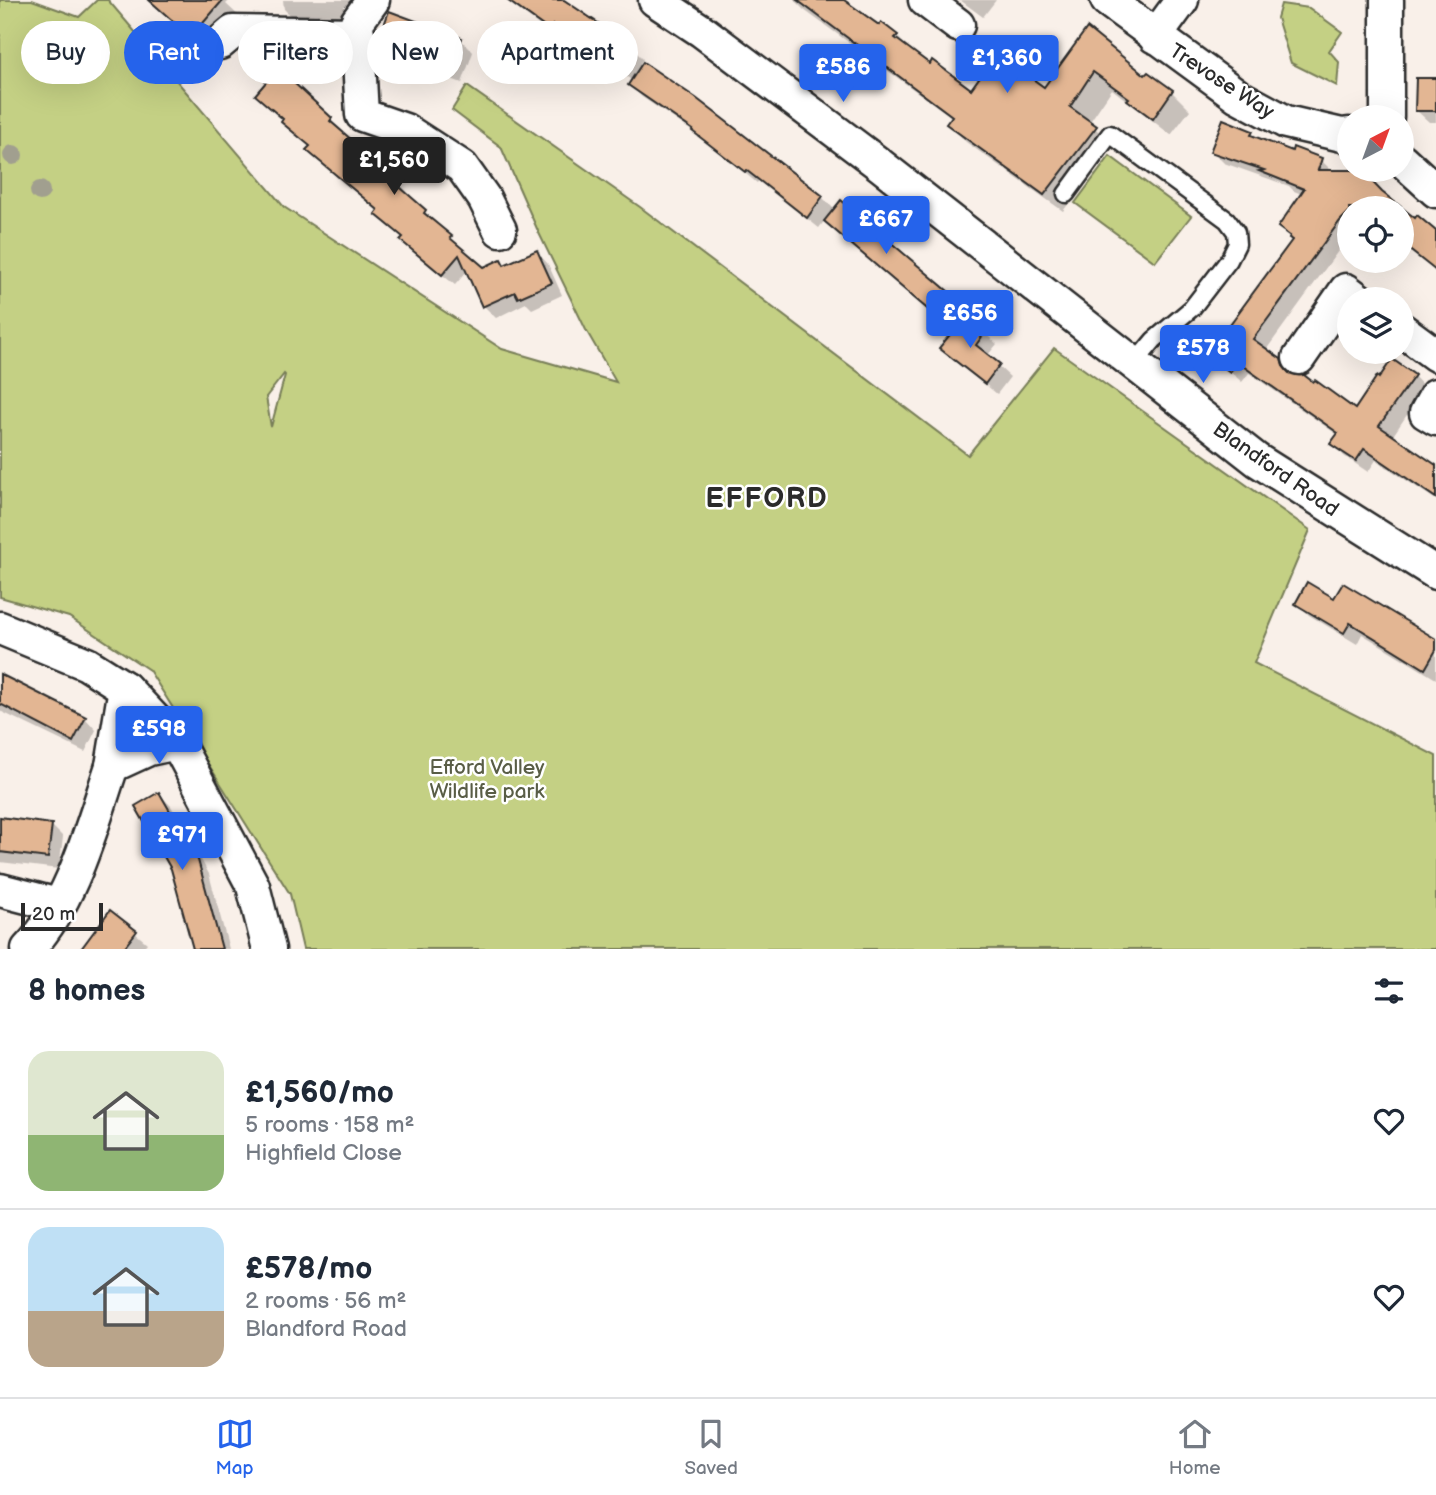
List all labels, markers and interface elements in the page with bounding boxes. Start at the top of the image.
chip: Buy [21,21,110,84]
chip: Rent [124,21,224,84]
chip: Filters [238,21,353,84]
chip: New [367,21,463,84]
chip: Apartment [477,21,638,84]
pin: £1,360 [950,36,1064,95]
street label: Trevose Way [1165,38,1279,125]
pin: £586 [802,44,884,104]
text: £1,360 [972,44,1042,72]
text: £586 [815,53,871,81]
north arrow [1337,105,1414,182]
map controls [1337,105,1414,364]
pin: £1,560 [337,138,451,197]
text: £1,560 [359,146,429,174]
pin: £667 [845,196,927,256]
button: locate [1337,196,1414,273]
text: £667 [859,205,913,233]
button: layers [1337,287,1414,364]
pin: £656 [929,290,1011,350]
text: £656 [942,299,998,327]
pin: £578 [1162,326,1244,385]
text: £578 [1176,334,1230,362]
street label: Blandford Road [1208,417,1343,522]
district label: EFFORD [705,482,829,515]
pin: £598 [118,706,200,766]
text: £598 [132,715,186,743]
park label: Efford Valley Wildlife park [430,755,545,804]
pin: £971 [141,812,223,872]
text: £971 [157,821,207,849]
scale bar [21,900,103,932]
text: 20 m [32,903,75,926]
icon: filters [1370,972,1408,1010]
text: 8 homes [28,973,145,1009]
text: £1,560/mo [245,1075,394,1111]
icon: home [84,1079,168,1163]
icon: heart [1370,1102,1408,1140]
text: 5 rooms · 158 m² [245,1111,414,1139]
text: Highfield Close [245,1139,402,1167]
text: £578/mo [245,1251,372,1287]
icon: home [84,1255,168,1339]
icon: heart [1370,1278,1408,1316]
text: 2 rooms · 56 m² [245,1287,407,1315]
text: Blandford Road [245,1315,407,1343]
tab: Map [215,1415,254,1480]
tab: Saved [685,1415,738,1480]
tab: Home [1169,1415,1221,1480]

